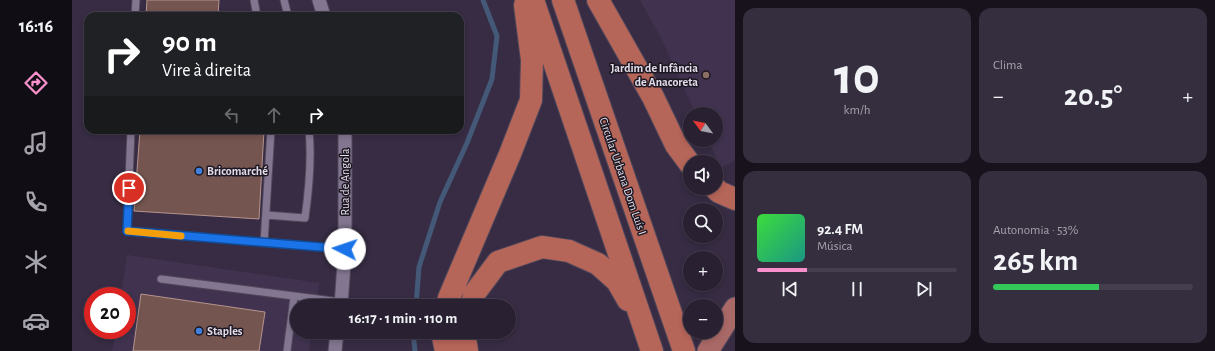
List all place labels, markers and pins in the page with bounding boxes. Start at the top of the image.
place label: Jardim de Infância de Anacoreta [610,62,698,88]
marker: Jardim de Infância de Anacoreta [701,70,711,80]
place label: Bricomarché [207,165,268,177]
marker: Bricomarché [194,166,204,176]
pin [112,171,146,205]
place label: Staples [207,325,243,337]
marker: Staples [194,326,204,336]

